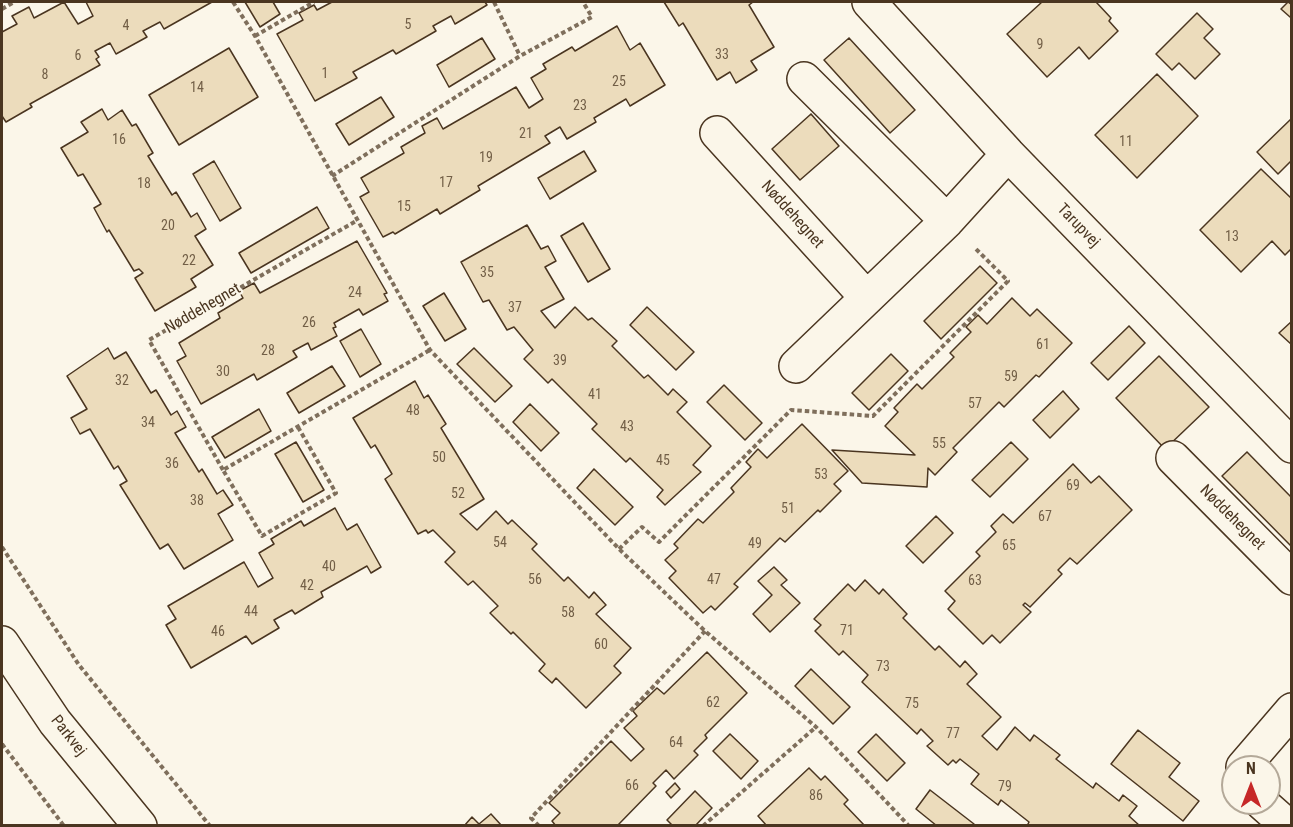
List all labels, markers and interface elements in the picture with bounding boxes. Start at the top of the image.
house number: 5 [405,17,411,33]
house number: 4 [123,18,129,34]
house number: 9 [1037,37,1043,53]
house number: 33 [715,47,729,63]
house number: 6 [75,48,81,64]
house number: 1 [322,66,328,82]
house number: 8 [42,67,48,83]
house number: 25 [612,74,626,90]
house number: 14 [190,80,204,96]
house number: 23 [573,98,587,114]
house number: 21 [519,126,533,142]
house number: 16 [112,132,126,148]
house number: 11 [1119,134,1133,150]
house number: 19 [479,150,493,166]
house number: 17 [439,175,453,191]
house number: 18 [137,176,151,192]
street label: Nøddehegnet [757,177,827,253]
house number: 15 [397,199,411,215]
street label: Tarupvej [1053,200,1103,252]
house number: 20 [161,218,175,234]
house number: 13 [1225,229,1239,245]
house number: 22 [182,253,196,269]
house number: 35 [480,265,494,281]
street label: Nøddehegnet [162,280,244,338]
house number: 24 [348,285,362,301]
house number: 37 [508,300,522,316]
house number: 26 [302,315,316,331]
house number: 61 [1036,337,1050,353]
house number: 28 [261,343,275,359]
house number: 39 [553,353,567,369]
house number: 30 [216,364,230,380]
house number: 59 [1004,369,1018,385]
house number: 32 [115,373,129,389]
house number: 41 [588,387,602,403]
house number: 57 [968,396,982,412]
house number: 48 [406,403,420,419]
house number: 34 [141,415,155,431]
house number: 43 [620,419,634,435]
house number: 55 [932,436,946,452]
house number: 50 [432,450,446,466]
house number: 45 [656,453,670,469]
house number: 36 [165,456,179,472]
house number: 53 [814,467,828,483]
house number: 69 [1066,478,1080,494]
street label: Nøddehegnet [1195,481,1269,555]
house number: 52 [451,486,465,502]
house number: 38 [190,493,204,509]
house number: 51 [781,501,795,517]
house number: 67 [1038,509,1052,525]
house number: 54 [493,535,507,551]
house number: 49 [748,536,762,552]
house number: 65 [1002,538,1016,554]
house number: 40 [322,559,336,575]
house number: 56 [528,572,542,588]
house number: 47 [707,572,721,588]
house number: 63 [968,573,982,589]
house number: 42 [300,578,314,594]
house number: 44 [244,604,258,620]
house number: 58 [561,605,575,621]
house number: 71 [840,623,854,639]
house number: 46 [211,624,225,640]
house number: 60 [594,637,608,653]
house number: 73 [876,659,890,675]
house number: 62 [706,695,720,711]
house number: 75 [905,696,919,712]
street label: Parkvej [46,712,90,760]
house number: 77 [946,726,960,742]
house number: 64 [669,735,683,751]
north arrow [1221,755,1281,815]
text: N [1246,759,1256,778]
house number: 66 [625,778,639,794]
house number: 79 [998,779,1012,795]
house number: 86 [809,788,823,804]

